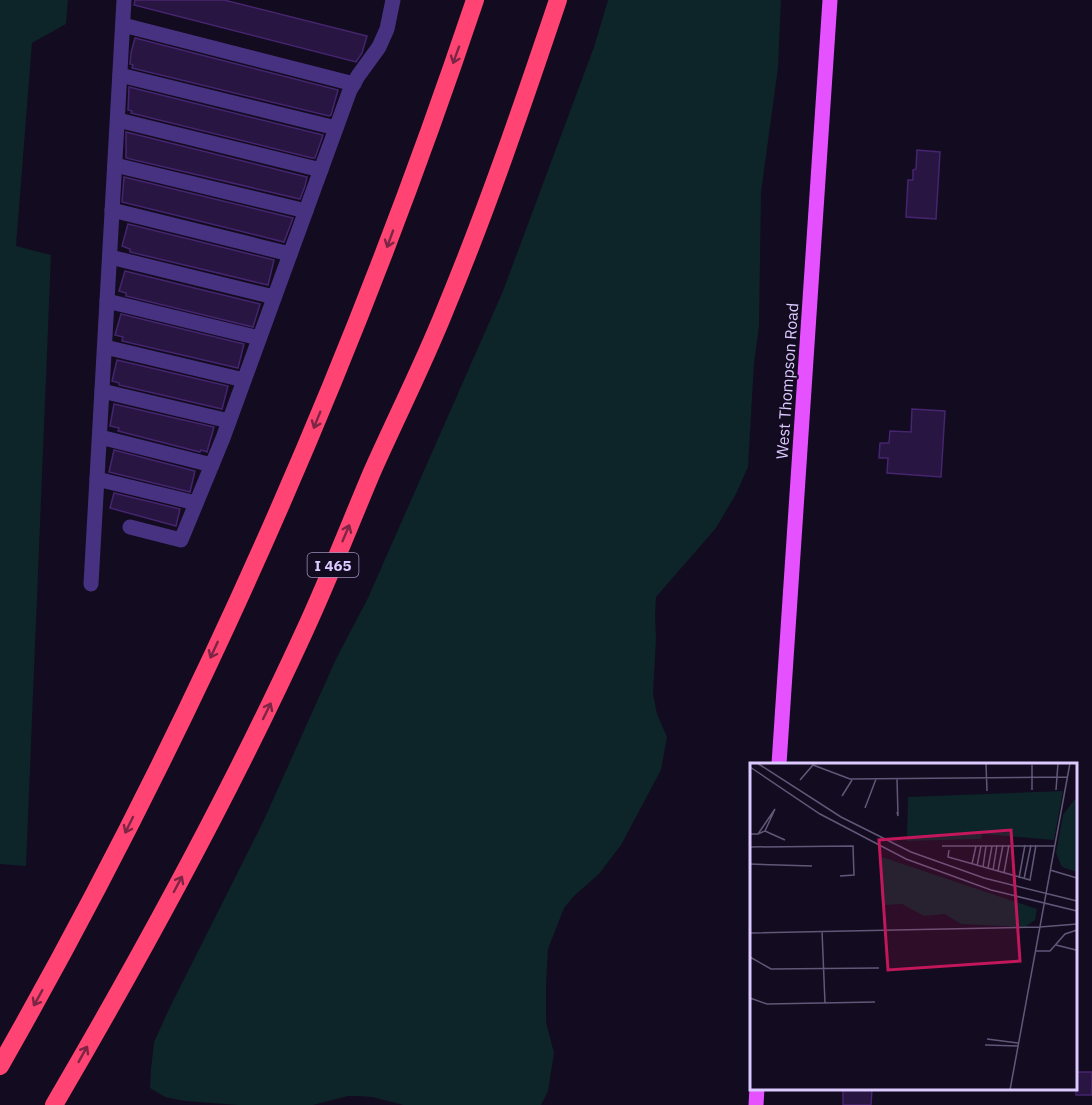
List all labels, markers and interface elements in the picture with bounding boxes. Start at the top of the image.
one-way arrow [450,45,461,64]
one-way arrow [383,229,394,247]
street label: West Thompson Road [772,302,802,460]
one-way arrow [311,410,322,428]
one-way arrow [341,524,353,542]
road number: I 465 [308,553,358,577]
one-way arrow [208,641,220,659]
one-way arrow [262,702,274,720]
inset map [750,763,1077,1090]
one-way arrow [122,816,134,834]
one-way arrow [172,876,184,893]
one-way arrow [32,989,44,1006]
one-way arrow [77,1046,89,1063]

